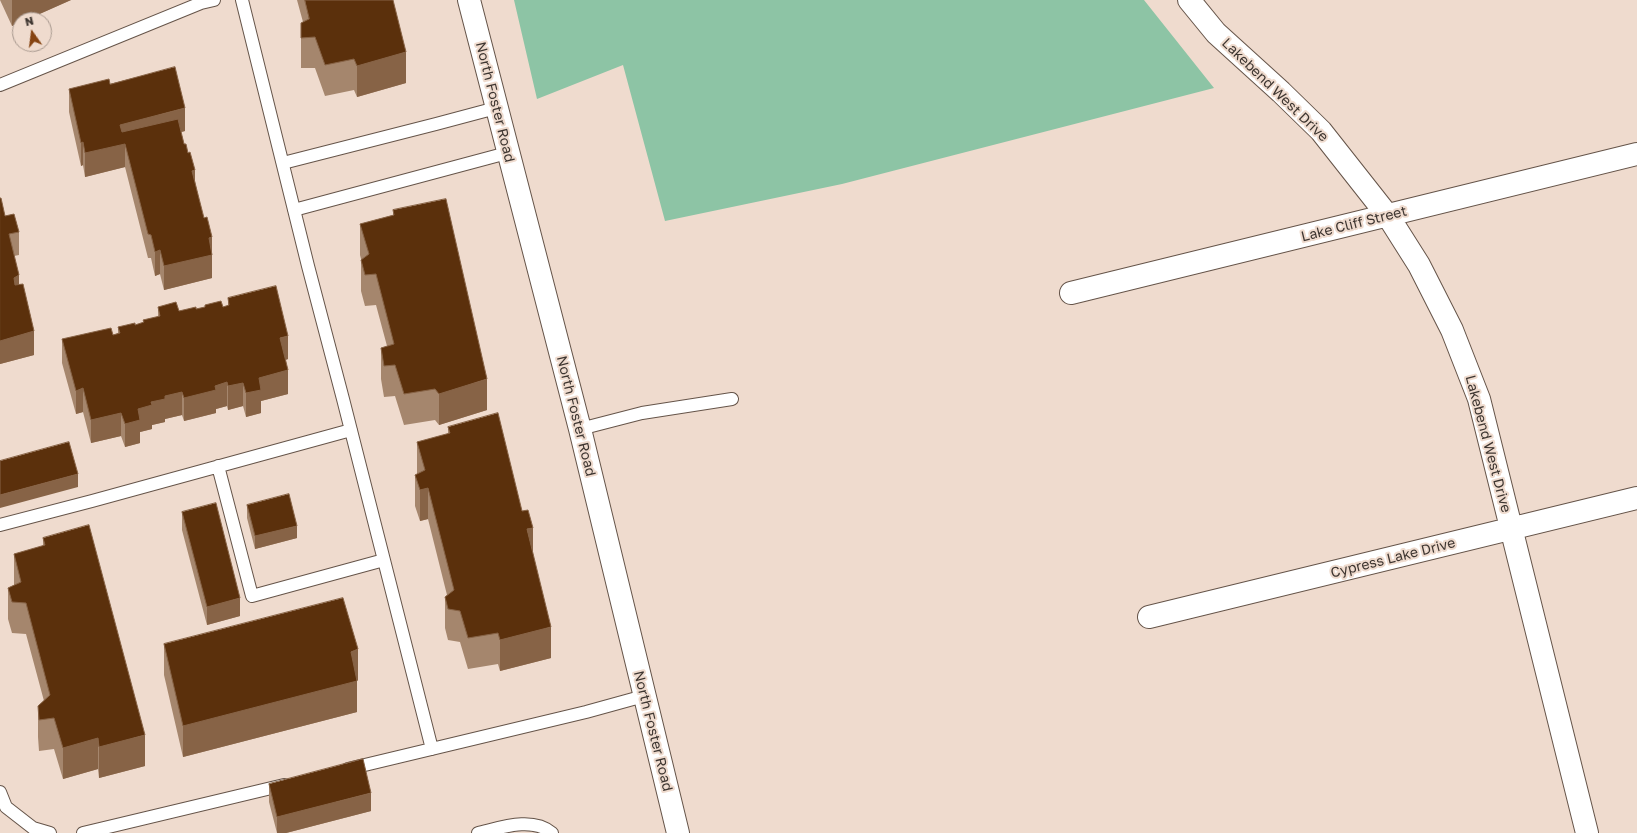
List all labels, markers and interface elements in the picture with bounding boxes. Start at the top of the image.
north arrow [12,12,52,52]
text: N [24,14,35,28]
street label: Lakebend West Drive [1218,35,1332,145]
street label: North Foster Road [472,40,518,164]
street label: Lake Cliff Street [1299,203,1409,245]
street label: North Foster Road [553,354,599,478]
street label: Lakebend West Drive [1462,374,1514,514]
street label: Cypress Lake Drive [1329,534,1457,582]
street label: North Foster Road [630,669,676,793]

